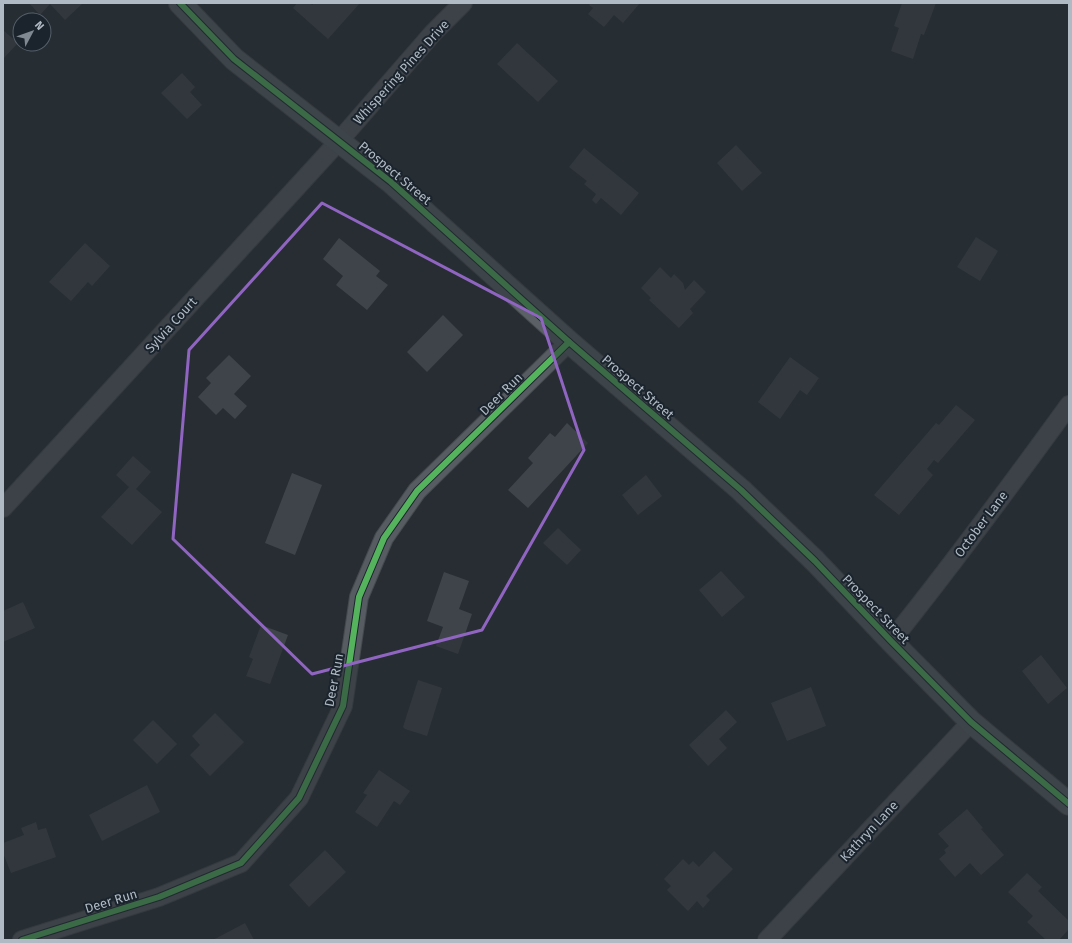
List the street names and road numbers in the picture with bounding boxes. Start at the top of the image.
street label: Whispering Pines Drive [350,17,452,127]
street label: Prospect Street [356,138,435,208]
street label: Sylvia Court [142,294,200,356]
street label: Prospect Street [599,352,677,422]
street label: Deer Run [477,370,525,418]
street label: October Lane [951,488,1011,560]
street label: Prospect Street [839,571,913,647]
street label: Deer Run [321,652,347,708]
street label: Kathryn Lane [837,798,901,864]
street label: Deer Run [83,886,139,916]

